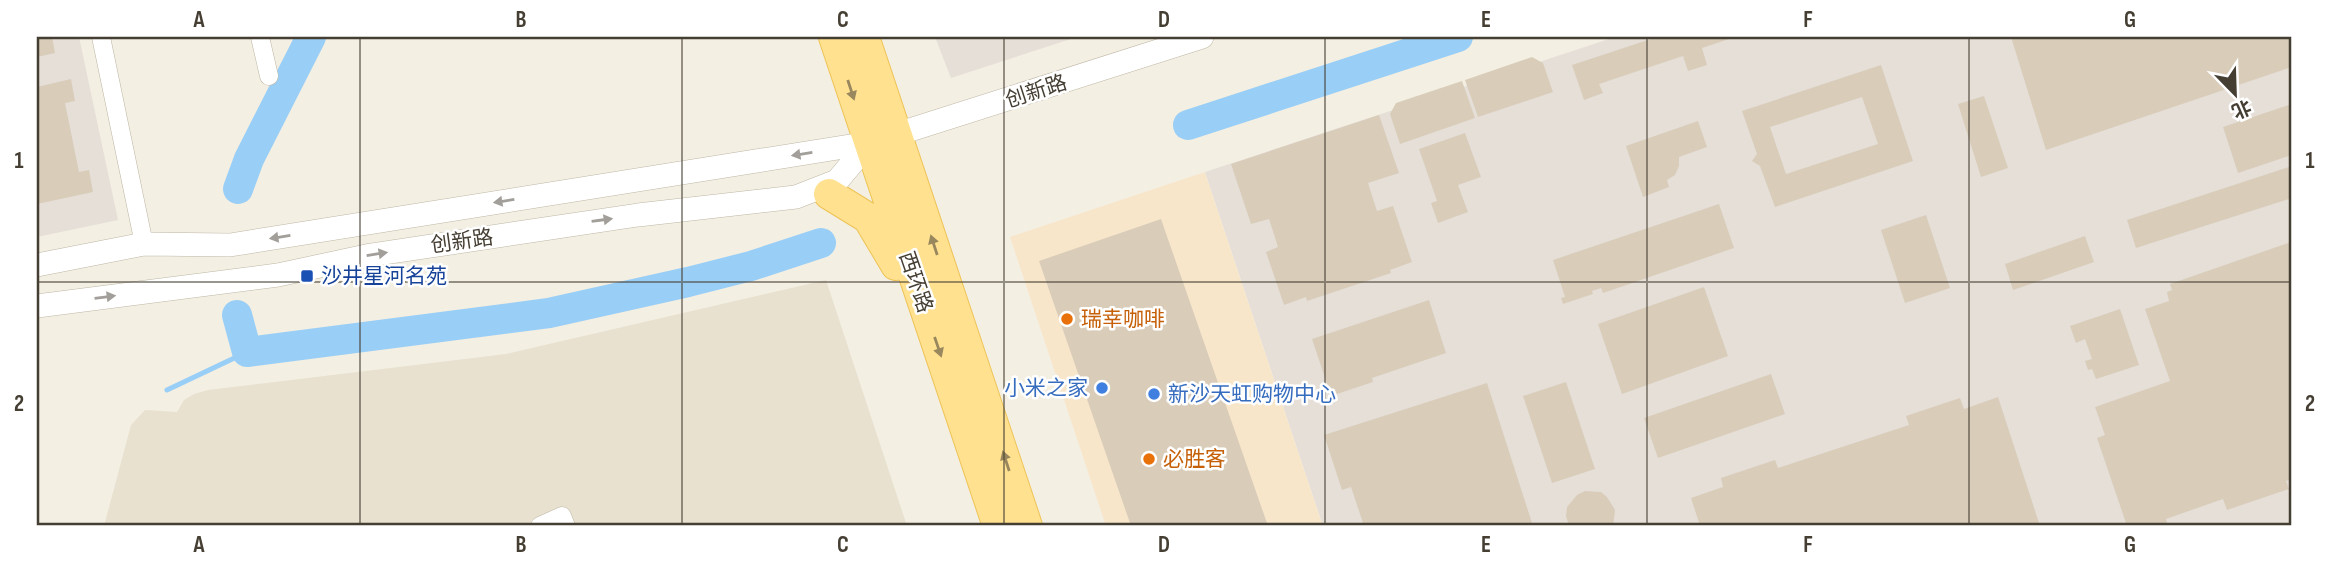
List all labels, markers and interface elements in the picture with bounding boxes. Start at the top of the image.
text: A [193,6,206,34]
text: B [516,6,527,34]
text: C [837,6,849,34]
text: D [1158,6,1170,34]
text: E [1481,6,1491,34]
text: F [1803,6,1813,34]
text: G [2124,6,2136,34]
north arrow [2200,60,2270,130]
street label: 创新路 [1002,70,1070,113]
one-way arrow [847,80,857,101]
text: 北 [2228,94,2254,123]
text: 1 [14,147,24,175]
text: 1 [2305,147,2315,175]
one-way arrow [791,149,813,160]
one-way arrow [493,196,515,207]
one-way arrow [592,215,614,226]
street label: 创新路 [429,225,495,258]
one-way arrow [269,232,291,243]
one-way arrow [928,235,939,256]
one-way arrow [366,248,388,259]
street label: 西环路 [893,248,938,316]
place label: 沙井星河名苑 [321,264,447,289]
marker: 沙井星河名苑 [299,268,315,284]
one-way arrow [94,292,116,303]
place label: 瑞幸咖啡 [1081,307,1165,332]
marker: 瑞幸咖啡 [1059,311,1075,327]
one-way arrow [933,337,944,358]
place label: 小米之家 [1004,376,1088,401]
marker: 小米之家 [1094,380,1110,396]
place label: 新沙天虹购物中心 [1168,382,1336,407]
marker: 新沙天虹购物中心 [1146,386,1162,402]
text: 2 [14,390,24,418]
text: 2 [2305,390,2315,418]
place label: 必胜客 [1163,447,1226,472]
one-way arrow [1000,451,1010,472]
marker: 必胜客 [1141,451,1157,467]
text: A [193,531,206,559]
text: B [516,531,527,559]
text: C [837,531,849,559]
text: D [1158,531,1170,559]
text: E [1481,531,1491,559]
text: F [1803,531,1813,559]
text: G [2124,531,2136,559]

